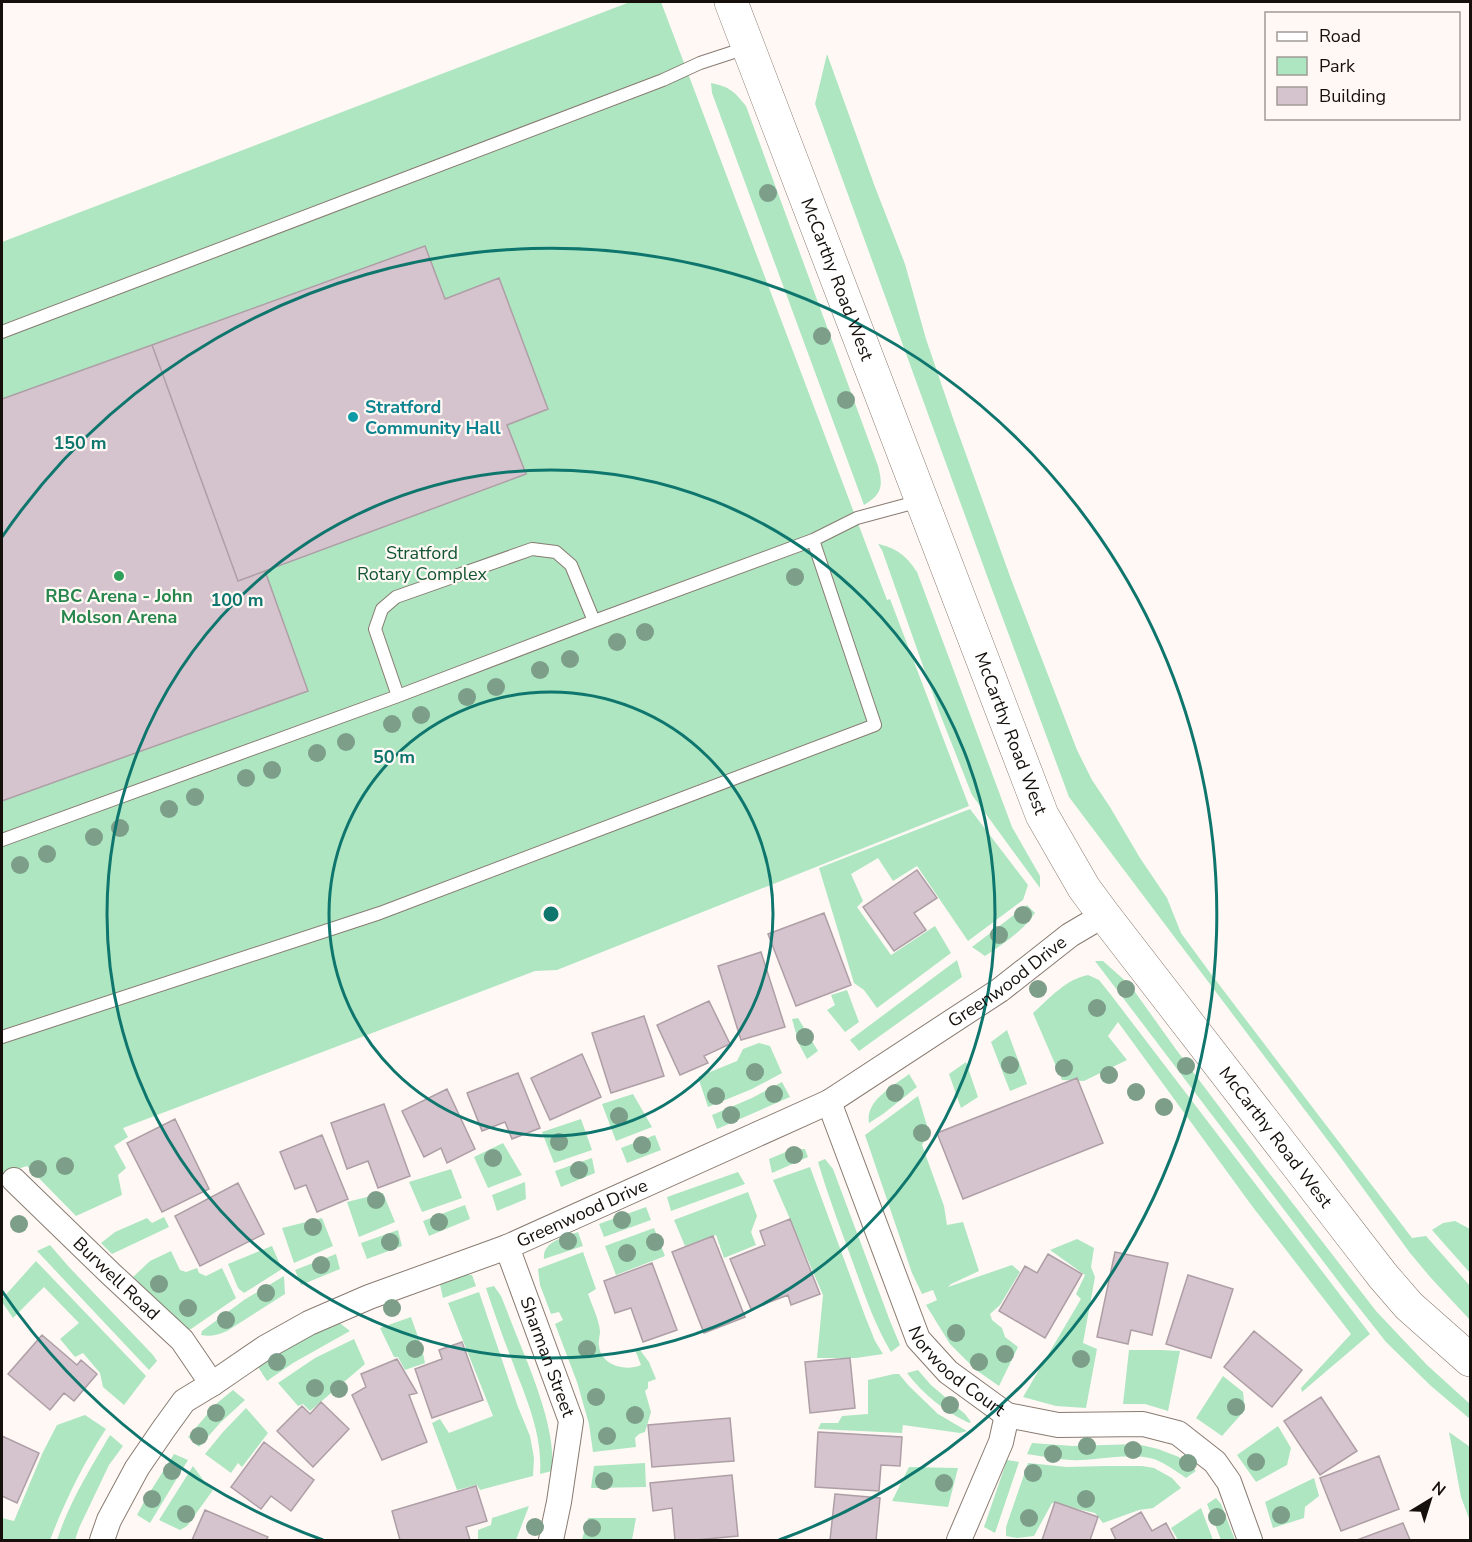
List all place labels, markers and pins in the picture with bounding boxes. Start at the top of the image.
place label: Stratford Community Hall [365,395,501,440]
marker: Stratford Community Hall [346,410,360,424]
marker: RBC Arena - John Molson Arena [112,569,126,583]
place label: RBC Arena - John Molson Arena [45,584,193,629]
centre of rings [541,904,561,924]

